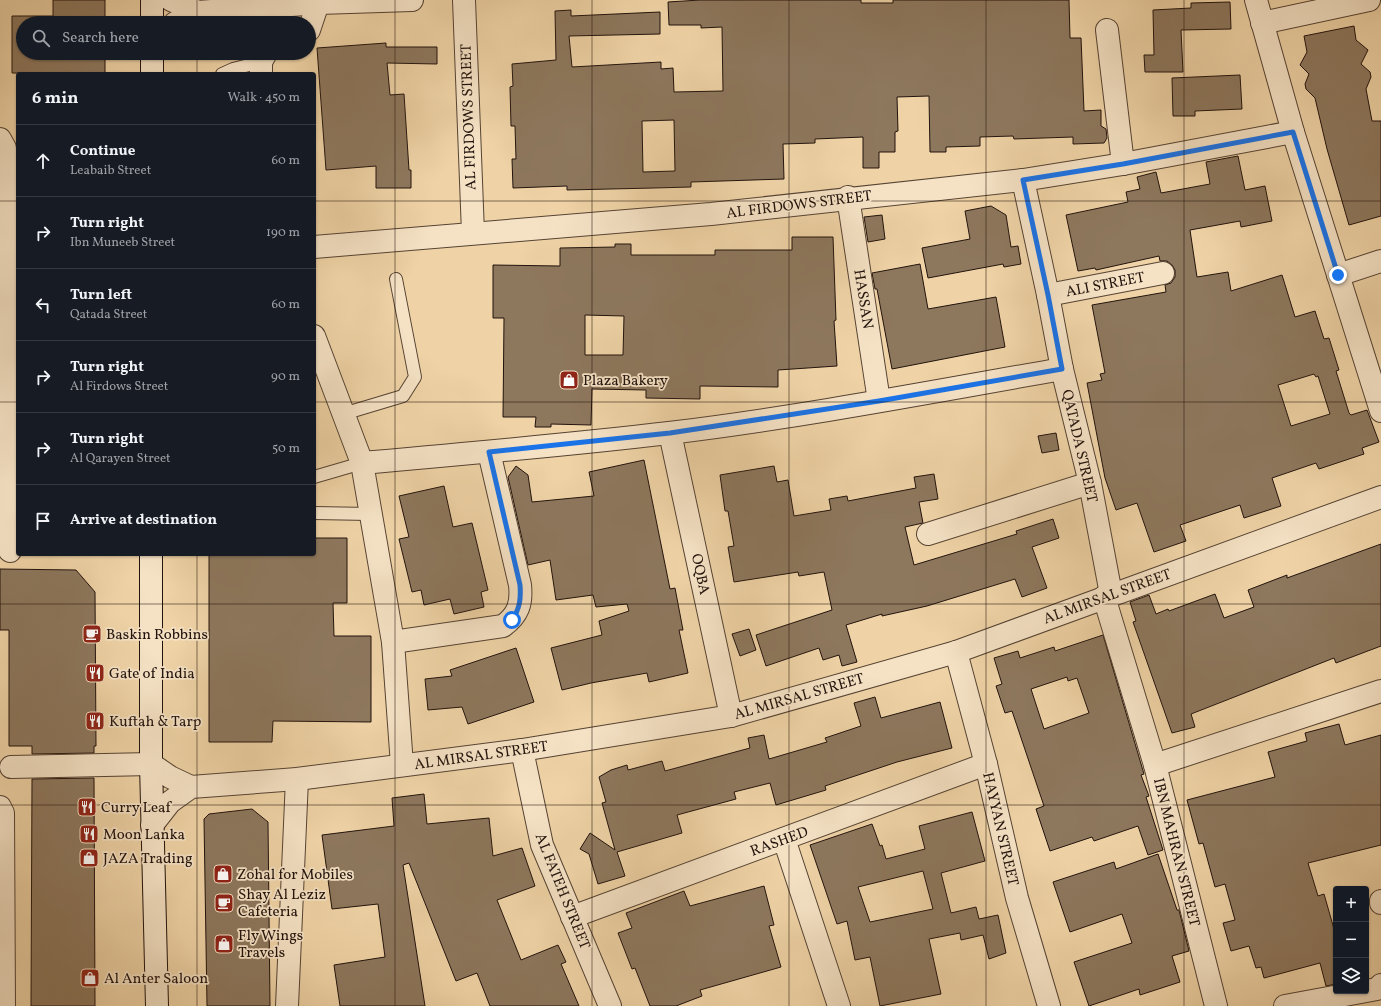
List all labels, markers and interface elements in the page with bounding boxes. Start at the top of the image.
search box [16,16,316,60]
icon: search [30,27,52,49]
text: Search here [62,28,139,49]
street label: AL FIRDOWS STREET [456,43,483,191]
text: 6 min [32,87,78,110]
text: Walk · 450 m [227,89,300,107]
text: Continue [70,141,135,162]
icon: ahead [32,150,54,172]
text: 60 m [272,152,300,170]
text: Leabaib Street [70,162,151,180]
street label: AL FIRDOWS STREET [725,186,873,225]
text: Turn right [70,213,144,234]
icon: right [32,222,54,244]
text: 190 m [266,224,300,242]
text: Ibn Muneeb Street [70,234,175,252]
route end [1329,266,1347,284]
street label: ALI STREET [1064,267,1147,303]
street label: HASSAN [847,268,878,331]
text: Turn left [70,285,132,306]
icon: left [32,294,54,316]
text: 60 m [272,296,300,314]
text: Qatada Street [70,306,147,324]
text: Turn right [70,357,144,378]
icon: right [32,366,54,388]
text: 90 m [271,368,300,386]
shop icon: Plaza Bakery [558,369,580,391]
place label: Plaza Bakery [583,371,668,392]
text: Al Firdows Street [70,378,168,396]
street label: QATADA STREET [1055,388,1102,505]
text: Turn right [70,429,144,450]
icon: right [32,438,54,460]
text: 50 m [272,440,300,458]
text: Al Qarayen Street [70,450,171,468]
icon: arrive [32,510,54,532]
text: Arrive at destination [70,510,217,531]
street label: OQBA [685,552,714,597]
street label: AL MIRSAL STREET [1041,564,1175,630]
route start [503,611,521,629]
cafe icon: Baskin Robbins [81,623,103,645]
place label: Baskin Robbins [106,625,208,646]
restaurant icon: Gate of India [84,662,106,684]
place label: Gate of India [109,664,195,685]
street label: AL MIRSAL STREET [732,669,867,726]
restaurant icon: Kuftah & Tarp [84,710,106,732]
place label: Kuftah & Tarp [109,712,201,733]
street label: AL MIRSAL STREET [413,737,550,776]
street label: HAYYAN STREET [976,770,1023,888]
street label: IBN MAHRAN STREET [1147,776,1204,929]
restaurant icon: Curry Leaf [76,796,98,818]
place label: Curry Leaf [101,798,172,819]
street label: RASHED [748,822,812,863]
restaurant icon: Moon Lanka [78,823,100,845]
place label: Moon Lanka [103,825,185,846]
street label: AL FATEH STREET [529,830,595,953]
shop icon: JAZA Trading [78,847,100,869]
place label: JAZA Trading [103,849,193,870]
shop icon: Zohal for Mobiles [212,863,234,885]
place label: Zohal for Mobiles [237,865,353,886]
place label: Shay Al Leziz Cafeteria [238,885,326,923]
map controls [1333,886,1369,994]
button: + [1333,886,1369,922]
cafe icon: Shay Al Leziz Cafeteria [213,892,235,914]
button: − [1333,922,1369,958]
place label: Fly Wings Travels [238,926,303,964]
shop icon: Fly Wings Travels [213,933,235,955]
button: layers [1333,958,1369,994]
shop icon: Al Anter Saloon [79,967,101,989]
place label: Al Anter Saloon [104,969,208,990]

